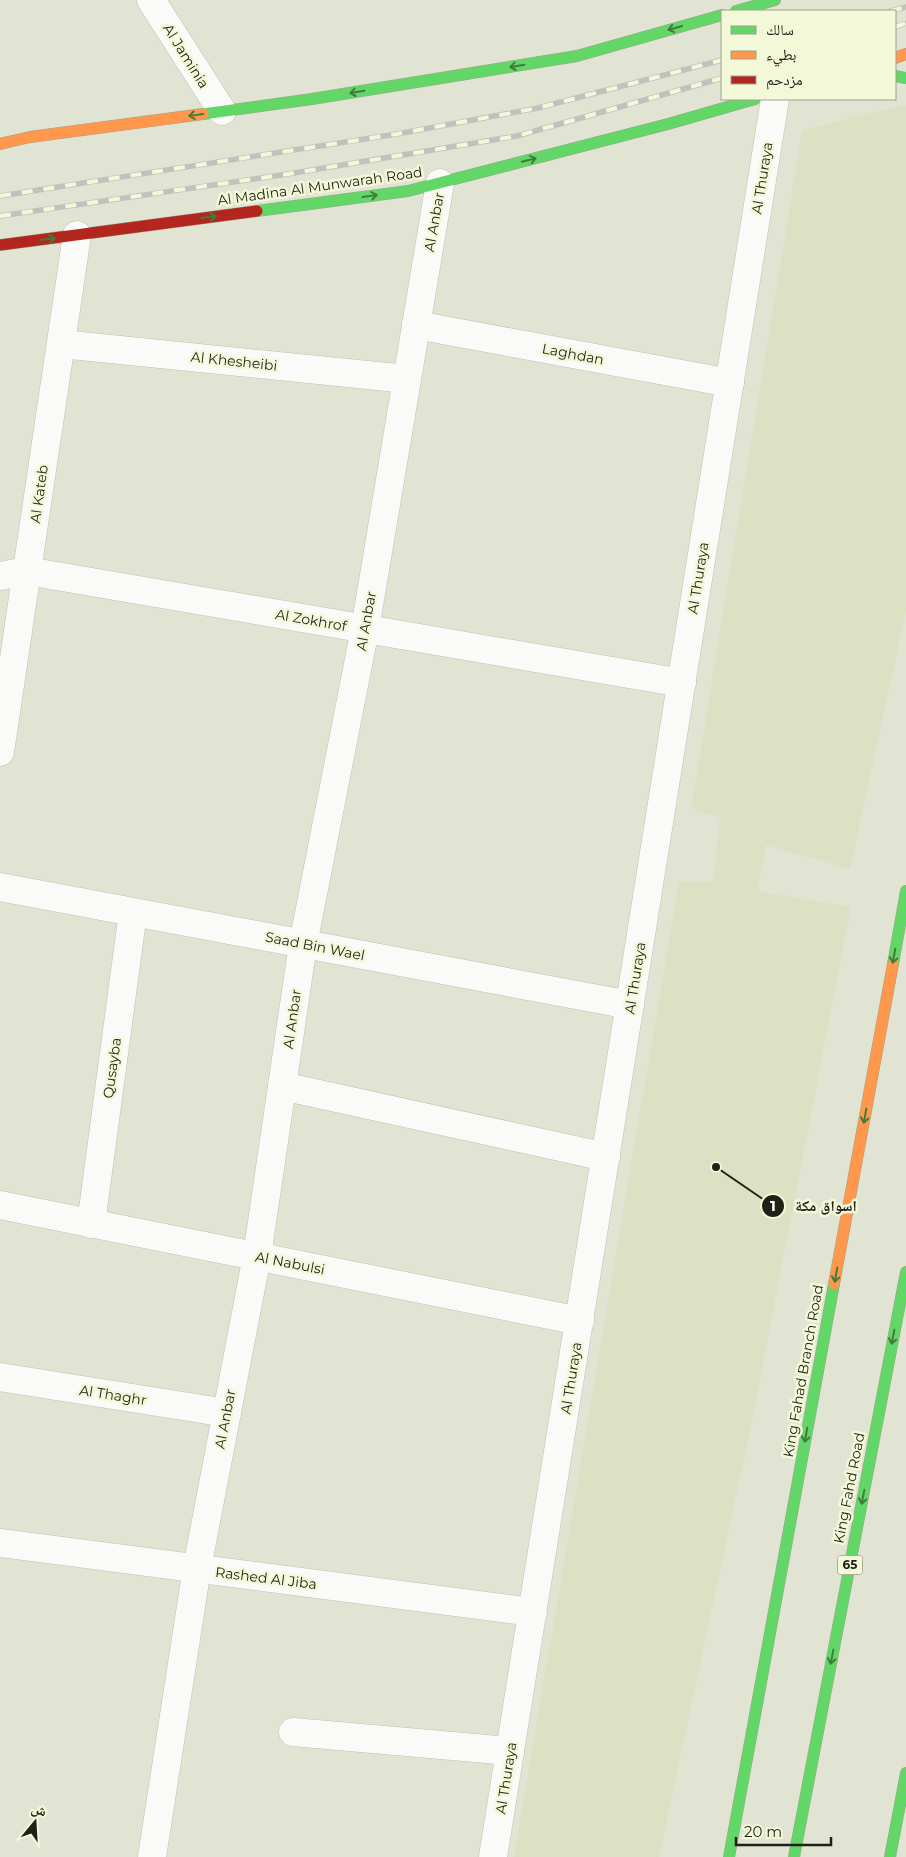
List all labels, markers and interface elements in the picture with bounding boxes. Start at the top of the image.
legend [721,10,896,100]
street label: Al Jaminia [159,20,213,92]
text: سالك [766,20,794,39]
one-way arrow [668,24,684,34]
text: بطيء [766,45,796,67]
one-way arrow [510,61,526,71]
text: مزدحم [766,70,803,90]
one-way arrow [349,87,365,97]
one-way arrow [189,110,205,120]
street label: Al Thuraya [747,141,777,215]
one-way arrow [520,155,536,164]
street label: Al Madina Al Munwarah Road [216,163,424,209]
street label: Al Anbar [420,190,448,253]
one-way arrow [362,191,378,201]
one-way arrow [201,212,217,222]
one-way arrow [40,234,56,244]
street label: Laghdan [540,339,606,369]
street label: Al Khesheibi [190,347,278,375]
street label: Al Kateb [26,464,52,524]
street label: Al Thuraya [683,541,713,615]
street label: Al Anbar [352,589,380,652]
street label: Al Zokhrof [274,605,349,635]
street label: Saad Bin Wael [264,928,366,964]
street label: Al Thuraya [620,941,650,1015]
one-way arrow [889,947,898,963]
street label: Al Anbar [279,988,305,1050]
street label: Qusayba [99,1036,125,1100]
one-way arrow [859,1107,869,1123]
callout: اسواق مكة [761,1191,867,1221]
text: 1 [770,1196,776,1215]
text: اسواق مكة [795,1196,857,1215]
street label: Al Nabulsi [254,1247,326,1279]
one-way arrow [830,1267,840,1283]
street label: King Fahad Branch Road [779,1283,827,1459]
one-way arrow [888,1329,898,1345]
street label: Al Thuraya [556,1341,586,1415]
street label: Al Thaghr [78,1381,148,1409]
street label: Al Anbar [210,1387,240,1450]
one-way arrow [801,1427,811,1443]
street label: King Fahd Road [829,1431,869,1545]
one-way arrow [857,1489,867,1505]
road number: 65 [838,1556,862,1574]
street label: Rashed Al Jiba [214,1563,318,1593]
one-way arrow [827,1648,837,1664]
street label: Al Thuraya [491,1741,521,1815]
north arrow [10,1797,60,1847]
text: ش [29,1799,49,1821]
scale bar [736,1814,831,1846]
text: 20 m [744,1822,782,1841]

